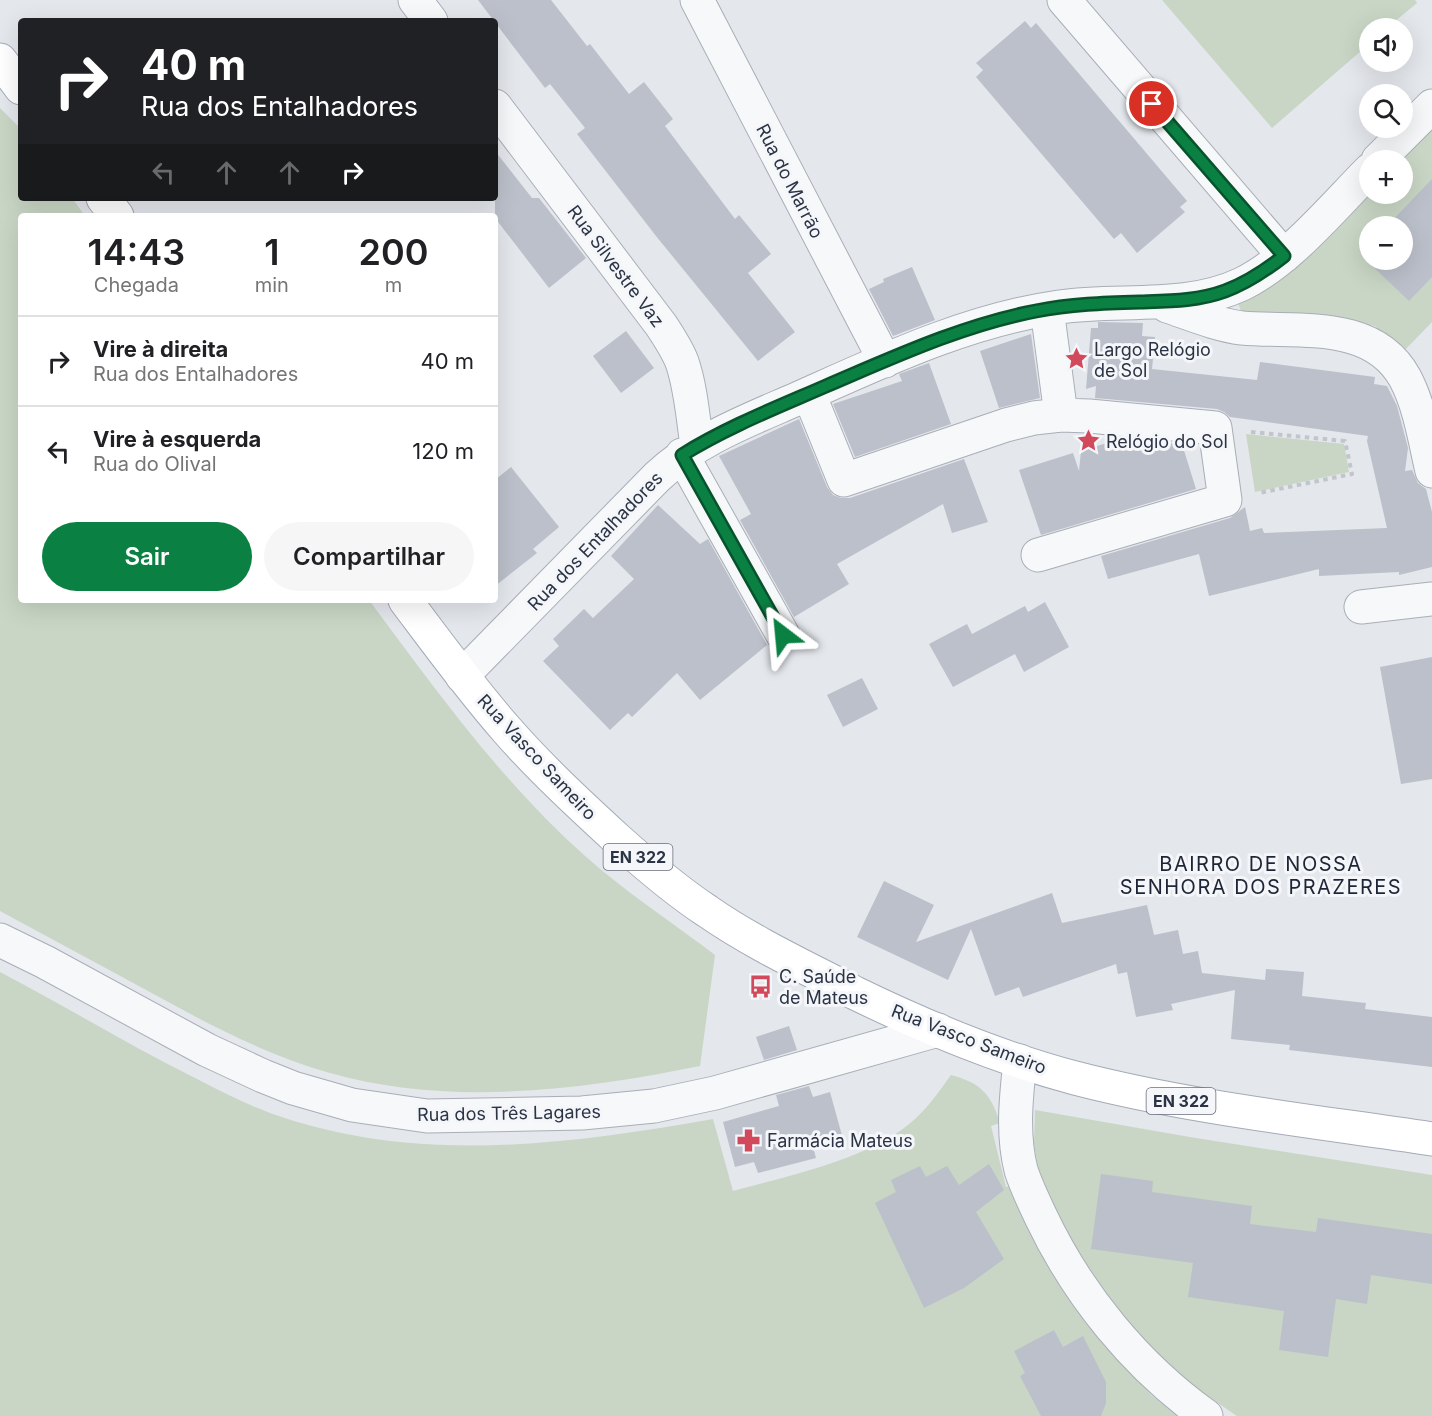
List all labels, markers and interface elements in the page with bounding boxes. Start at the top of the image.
map controls [1359,18,1413,270]
button: sound [1359,18,1413,72]
text: 40 m [141,39,246,90]
icon: right [42,42,120,120]
pin [1126,78,1177,129]
button: search [1359,84,1413,138]
icon: arrive [1135,87,1168,120]
text: Rua dos Entalhadores [141,90,418,123]
street label: Rua do Marrão [752,120,828,242]
button: + [1359,150,1413,204]
icon: left [147,156,180,189]
icon: ahead [210,156,243,189]
icon: ahead [273,156,306,189]
icon: right [336,156,369,189]
street label: Rua Silvestre Vaz [563,201,669,331]
button: − [1359,216,1413,270]
text: 14:43 [88,230,185,274]
text: 1 [264,230,279,274]
text: 200 [358,230,428,274]
text: Chegada [94,273,179,297]
text: min [255,273,289,297]
text: m [385,273,402,297]
text: Vire à direita [93,336,228,362]
place label: Largo Relógio de Sol [1094,339,1211,381]
icon: right [42,345,75,378]
place icon: Largo Relógio de Sol [1063,346,1089,372]
text: 40 m [420,348,474,374]
text: Rua dos Entalhadores [93,362,298,386]
text: Vire à esquerda [93,426,261,452]
place icon: Relógio do Sol [1075,428,1101,454]
place label: Relógio do Sol [1106,431,1228,452]
icon: left [42,435,75,468]
text: 120 m [412,438,474,464]
text: Rua do Olival [93,452,217,476]
street label: Rua dos Entalhadores [523,467,667,615]
button: Sair [42,522,252,591]
button: Compartilhar [264,522,474,591]
position arrow [751,603,815,667]
street label: Rua Vasco Sameiro [473,690,601,824]
road number: EN 322 [604,844,672,870]
district label: BAIRRO DE NOSSA SENHORA DOS PRAZERES [1120,852,1402,899]
place label: C. Saúde de Mateus [779,966,868,1008]
bus stop icon: C. Saúde de Mateus [748,973,774,999]
street label: Rua Vasco Sameiro [889,1000,1049,1078]
road number: EN 322 [1146,1088,1216,1114]
street label: Rua dos Três Lagares [417,1101,601,1125]
pharmacy icon: Farmácia Mateus [736,1127,762,1153]
place label: Farmácia Mateus [767,1130,913,1151]

